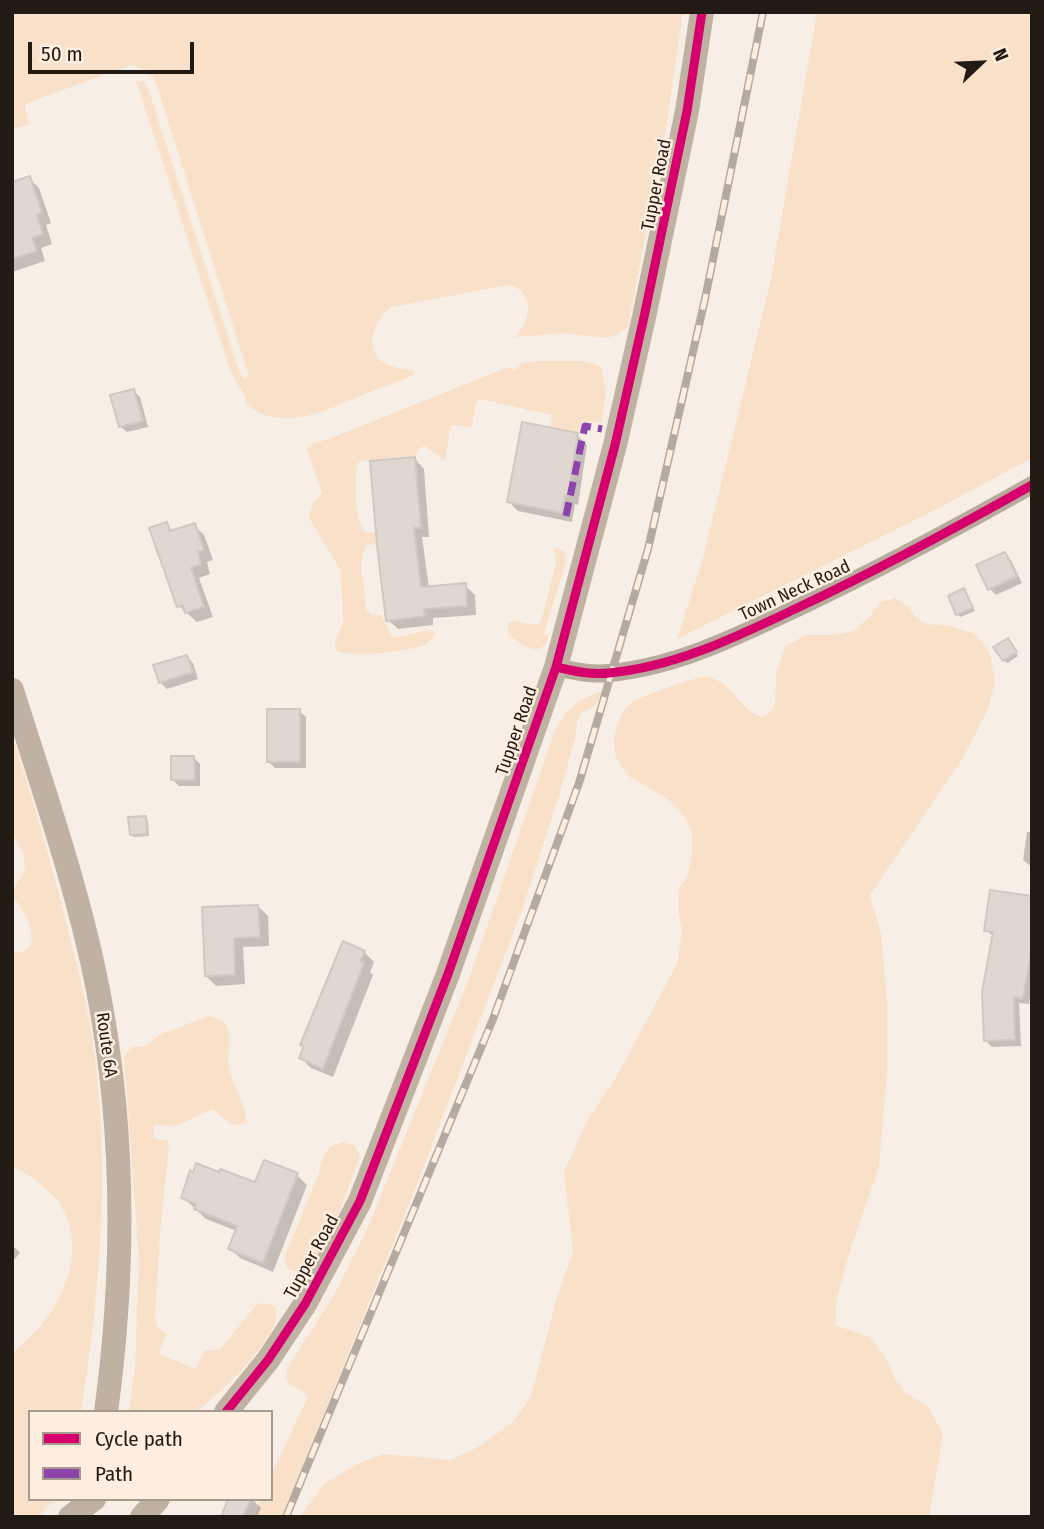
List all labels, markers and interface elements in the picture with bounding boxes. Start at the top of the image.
scale bar [32,28,198,72]
north arrow [946,28,1016,98]
text: 50 m [41,41,83,67]
text: N [988,45,1014,64]
street label: Tupper Road [638,137,676,233]
street label: Town Neck Road [736,556,854,626]
street label: Tupper Road [492,684,542,778]
street label: Route 6A [91,1011,121,1079]
street label: Tupper Road [280,1211,344,1303]
legend [28,1410,273,1501]
text: Cycle path [95,1426,183,1452]
text: Path [95,1461,133,1487]

